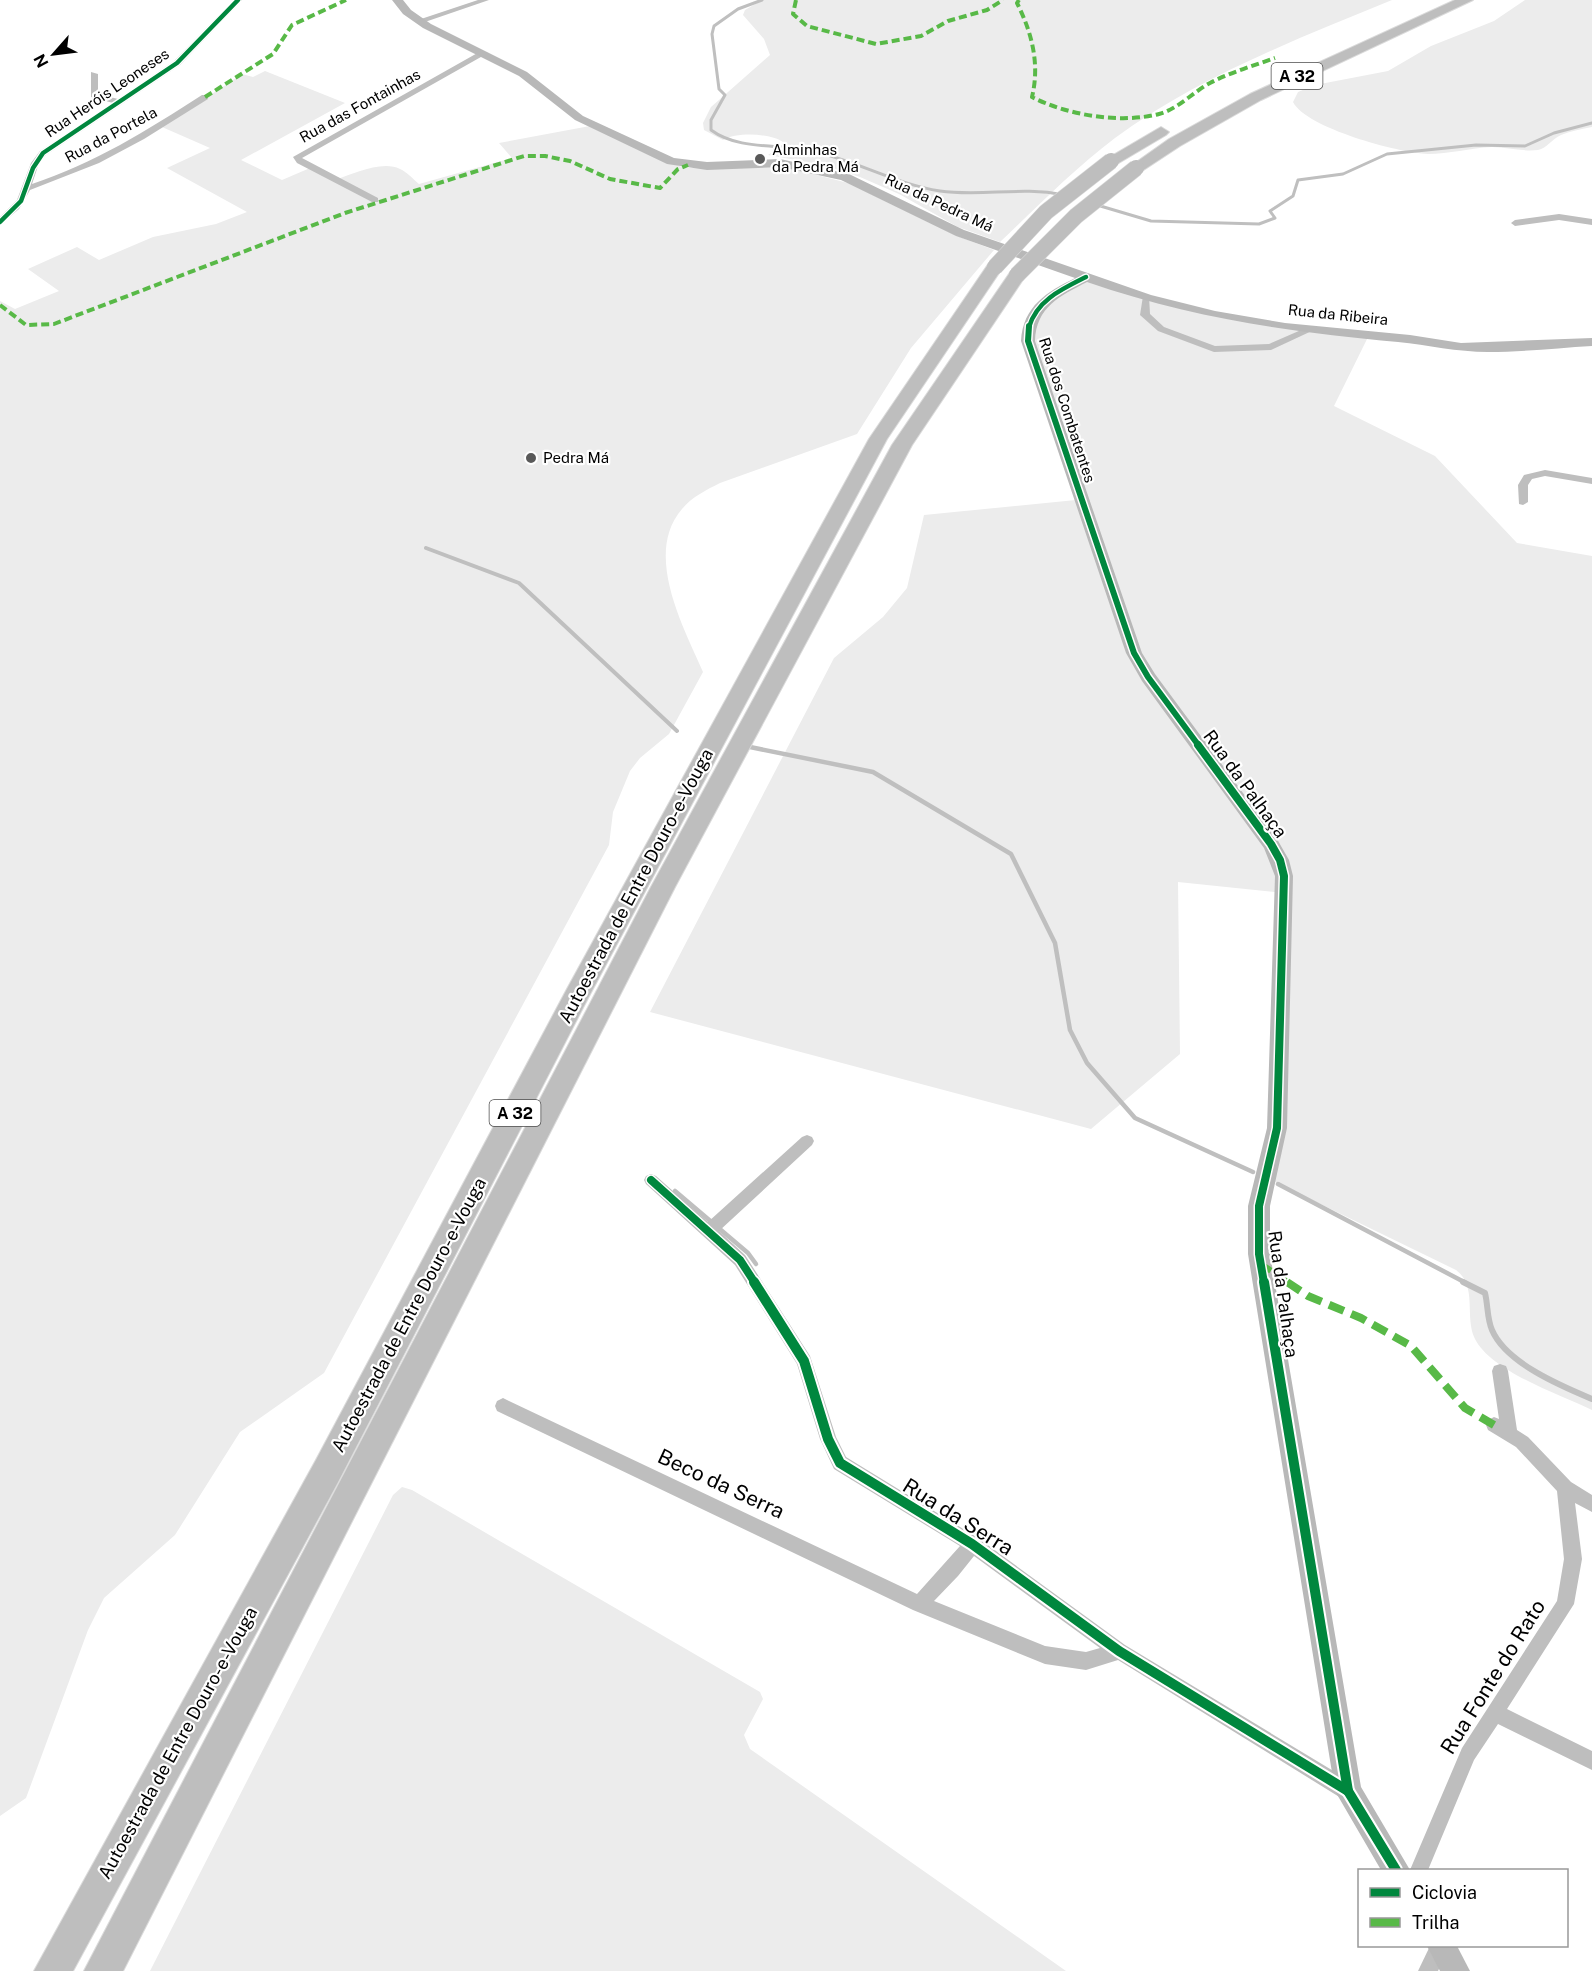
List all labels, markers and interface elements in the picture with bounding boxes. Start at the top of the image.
north arrow [24,24,84,84]
street label: Rua Heróis Leoneses [42,45,172,140]
text: N [30,51,53,71]
road number: A 32 [1272,63,1322,89]
street label: Rua das Fontainhas [296,65,423,146]
street label: Rua da Portela [62,103,160,166]
place label: Alminhas da Pedra Má [772,141,859,175]
marker: Alminhas da Pedra Má [753,152,767,166]
street label: Rua da Pedra Má [882,170,996,235]
street label: Rua da Ribeira [1287,301,1389,328]
street label: Rua dos Combatentes [1036,335,1099,485]
place label: Pedra Má [543,449,609,466]
marker: Pedra Má [524,451,538,465]
street label: Rua da Palhaça [1199,726,1292,842]
street label: Autoestrada de Entre Douro-e-Vouga [554,745,717,1027]
road number: A 32 [490,1100,540,1126]
street label: Autoestrada de Entre Douro-e-Vouga [327,1174,490,1456]
street label: Rua da Palhaça [1264,1229,1303,1359]
street label: Beco da Serra [654,1443,788,1524]
street label: Rua da Serra [898,1473,1018,1560]
street label: Rua Fonte do Rato [1435,1595,1550,1759]
street label: Autoestrada de Entre Douro-e-Vouga [94,1603,261,1882]
legend [1358,1869,1568,1947]
text: Ciclovia [1412,1882,1477,1903]
text: Trilha [1412,1912,1459,1933]

